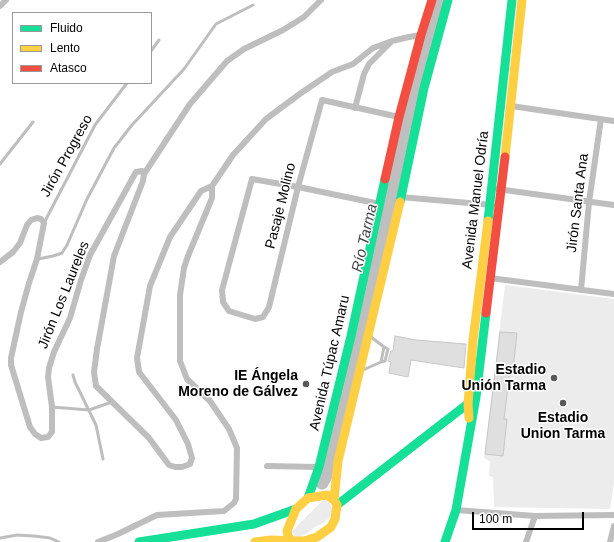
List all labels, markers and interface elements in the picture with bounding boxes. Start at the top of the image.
legend [12,12,152,84]
text: Fluido [50,21,83,35]
text: Lento [50,41,80,55]
text: Atasco [50,61,87,75]
street label: Jirón Progreso [38,112,96,200]
street label: Avenida Manuel Odría [459,130,493,270]
street label: Jirón Santa Ana [564,153,592,253]
street label: Pasaje Molino [262,161,300,251]
water label: Río Tarma [348,202,382,274]
street label: Jirón Los Laureles [35,239,93,351]
street label: Avenida Túpac Amaru [306,294,354,432]
place label: Estadio Unión Tarma [461,362,546,394]
place label: IE Ángela Moreno de Gálvez [178,368,298,400]
marker: Estadio Unión Tarma [549,373,559,383]
marker: IE Ángela Moreno de Gálvez [301,379,311,389]
marker: Estadio Union Tarma [558,398,568,408]
place label: Estadio Union Tarma [521,410,605,442]
scale bar [474,504,586,530]
text: 100 m [479,512,512,526]

